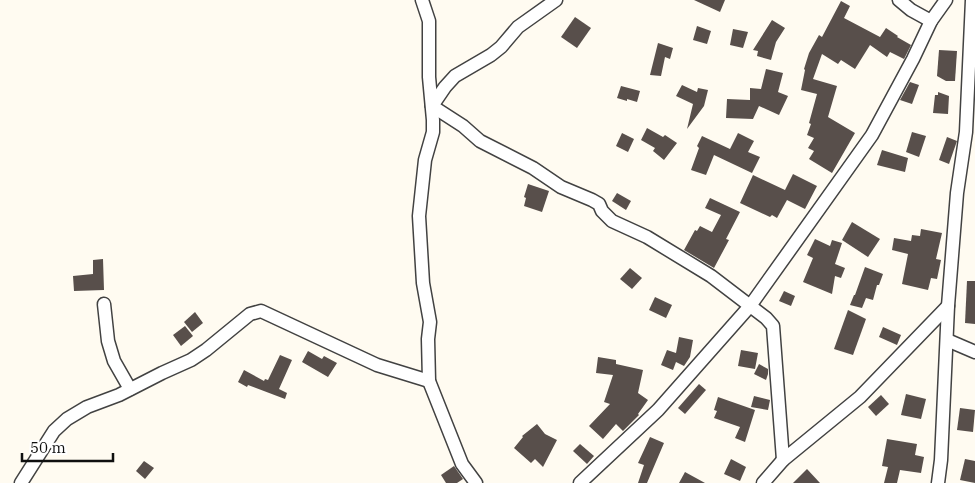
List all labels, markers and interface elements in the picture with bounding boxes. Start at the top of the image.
scale bar [22,430,114,462]
text: 50 m [30,438,66,457]

